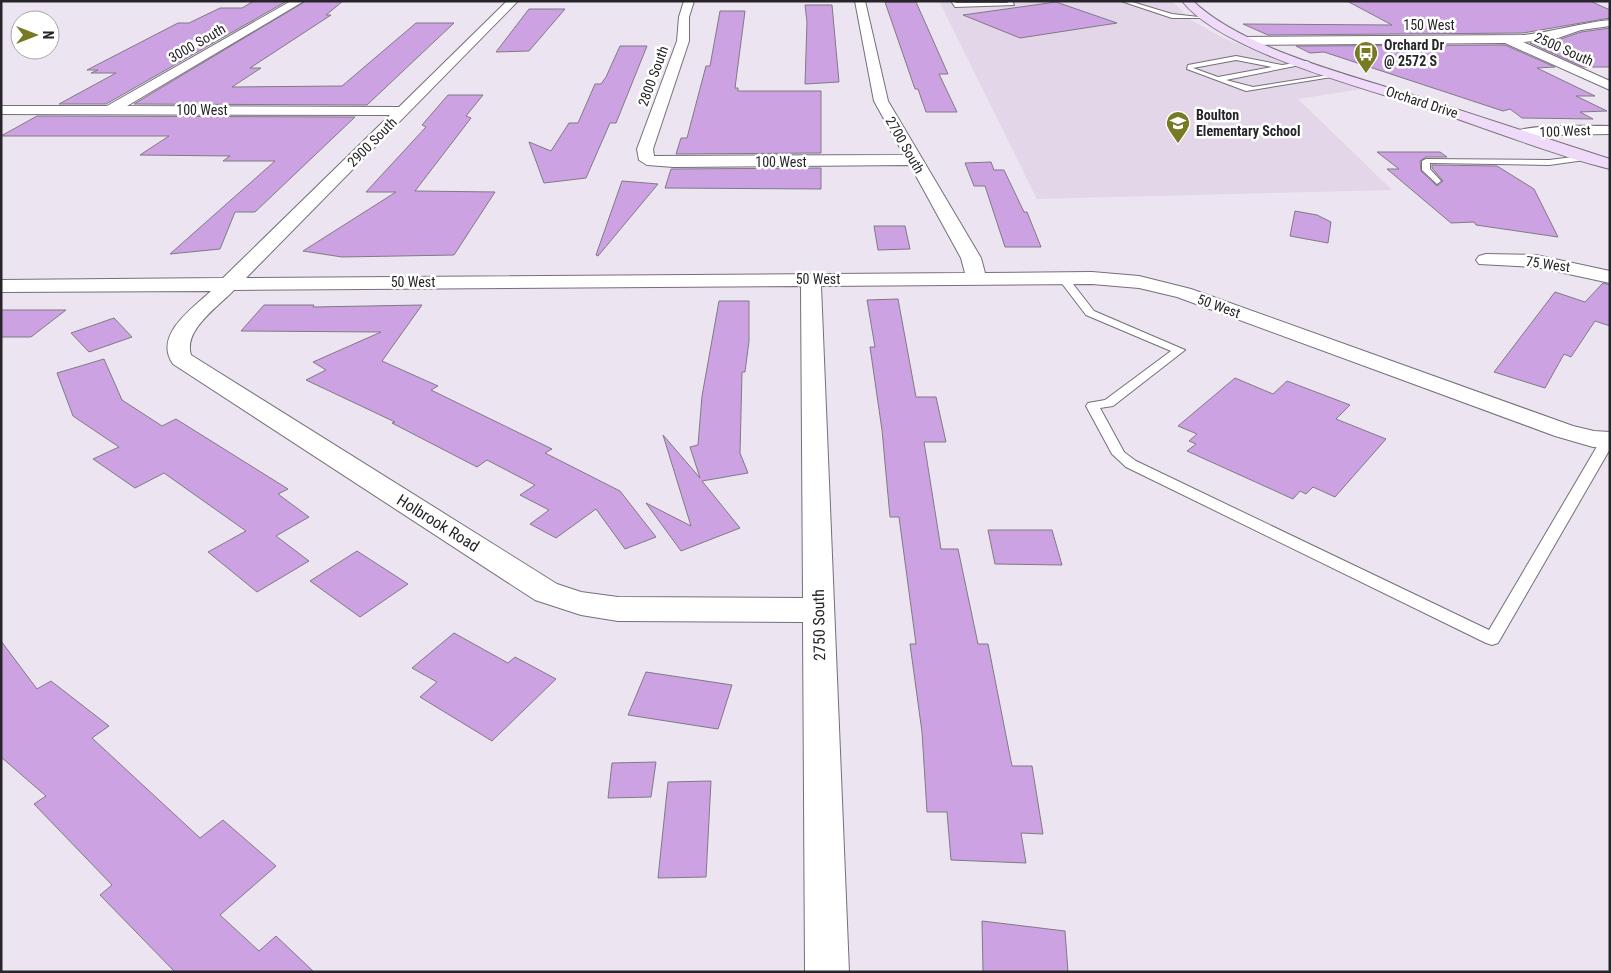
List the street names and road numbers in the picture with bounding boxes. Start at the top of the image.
street label: 150 West [1403,17,1455,33]
street label: 3000 South [166,20,228,66]
street label: 2500 South [1532,29,1596,69]
street label: 2800 South [635,44,671,108]
street label: Orchard Drive [1384,83,1460,121]
street label: 100 West [176,102,228,118]
street label: 2900 South [344,114,400,170]
street label: 2700 South [882,114,928,176]
street label: 100 West [1539,122,1591,140]
street label: 100 West [755,154,807,170]
street label: 75 West [1525,253,1571,275]
street label: 50 West [796,271,840,287]
street label: 50 West [391,274,435,290]
street label: 50 West [1195,291,1243,321]
street label: Holbrook Road [393,490,483,556]
street label: 2750 South [809,589,829,661]

